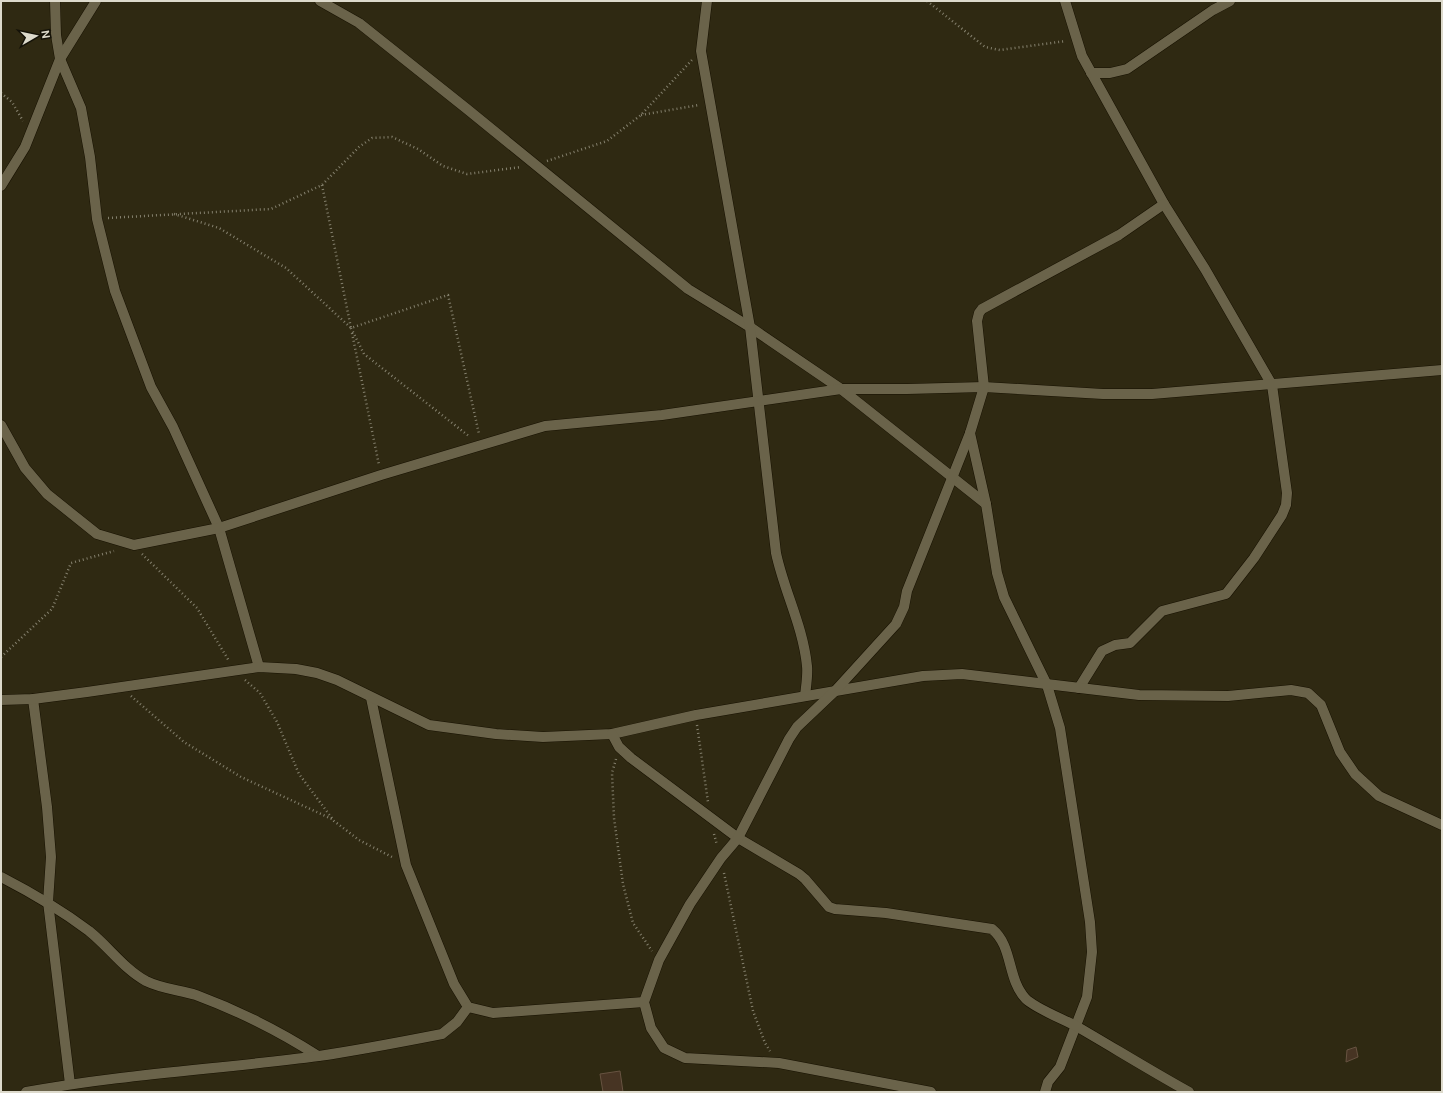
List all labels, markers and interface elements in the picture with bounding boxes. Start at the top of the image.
north arrow [16,16,56,56]
text: N [38,29,53,39]

